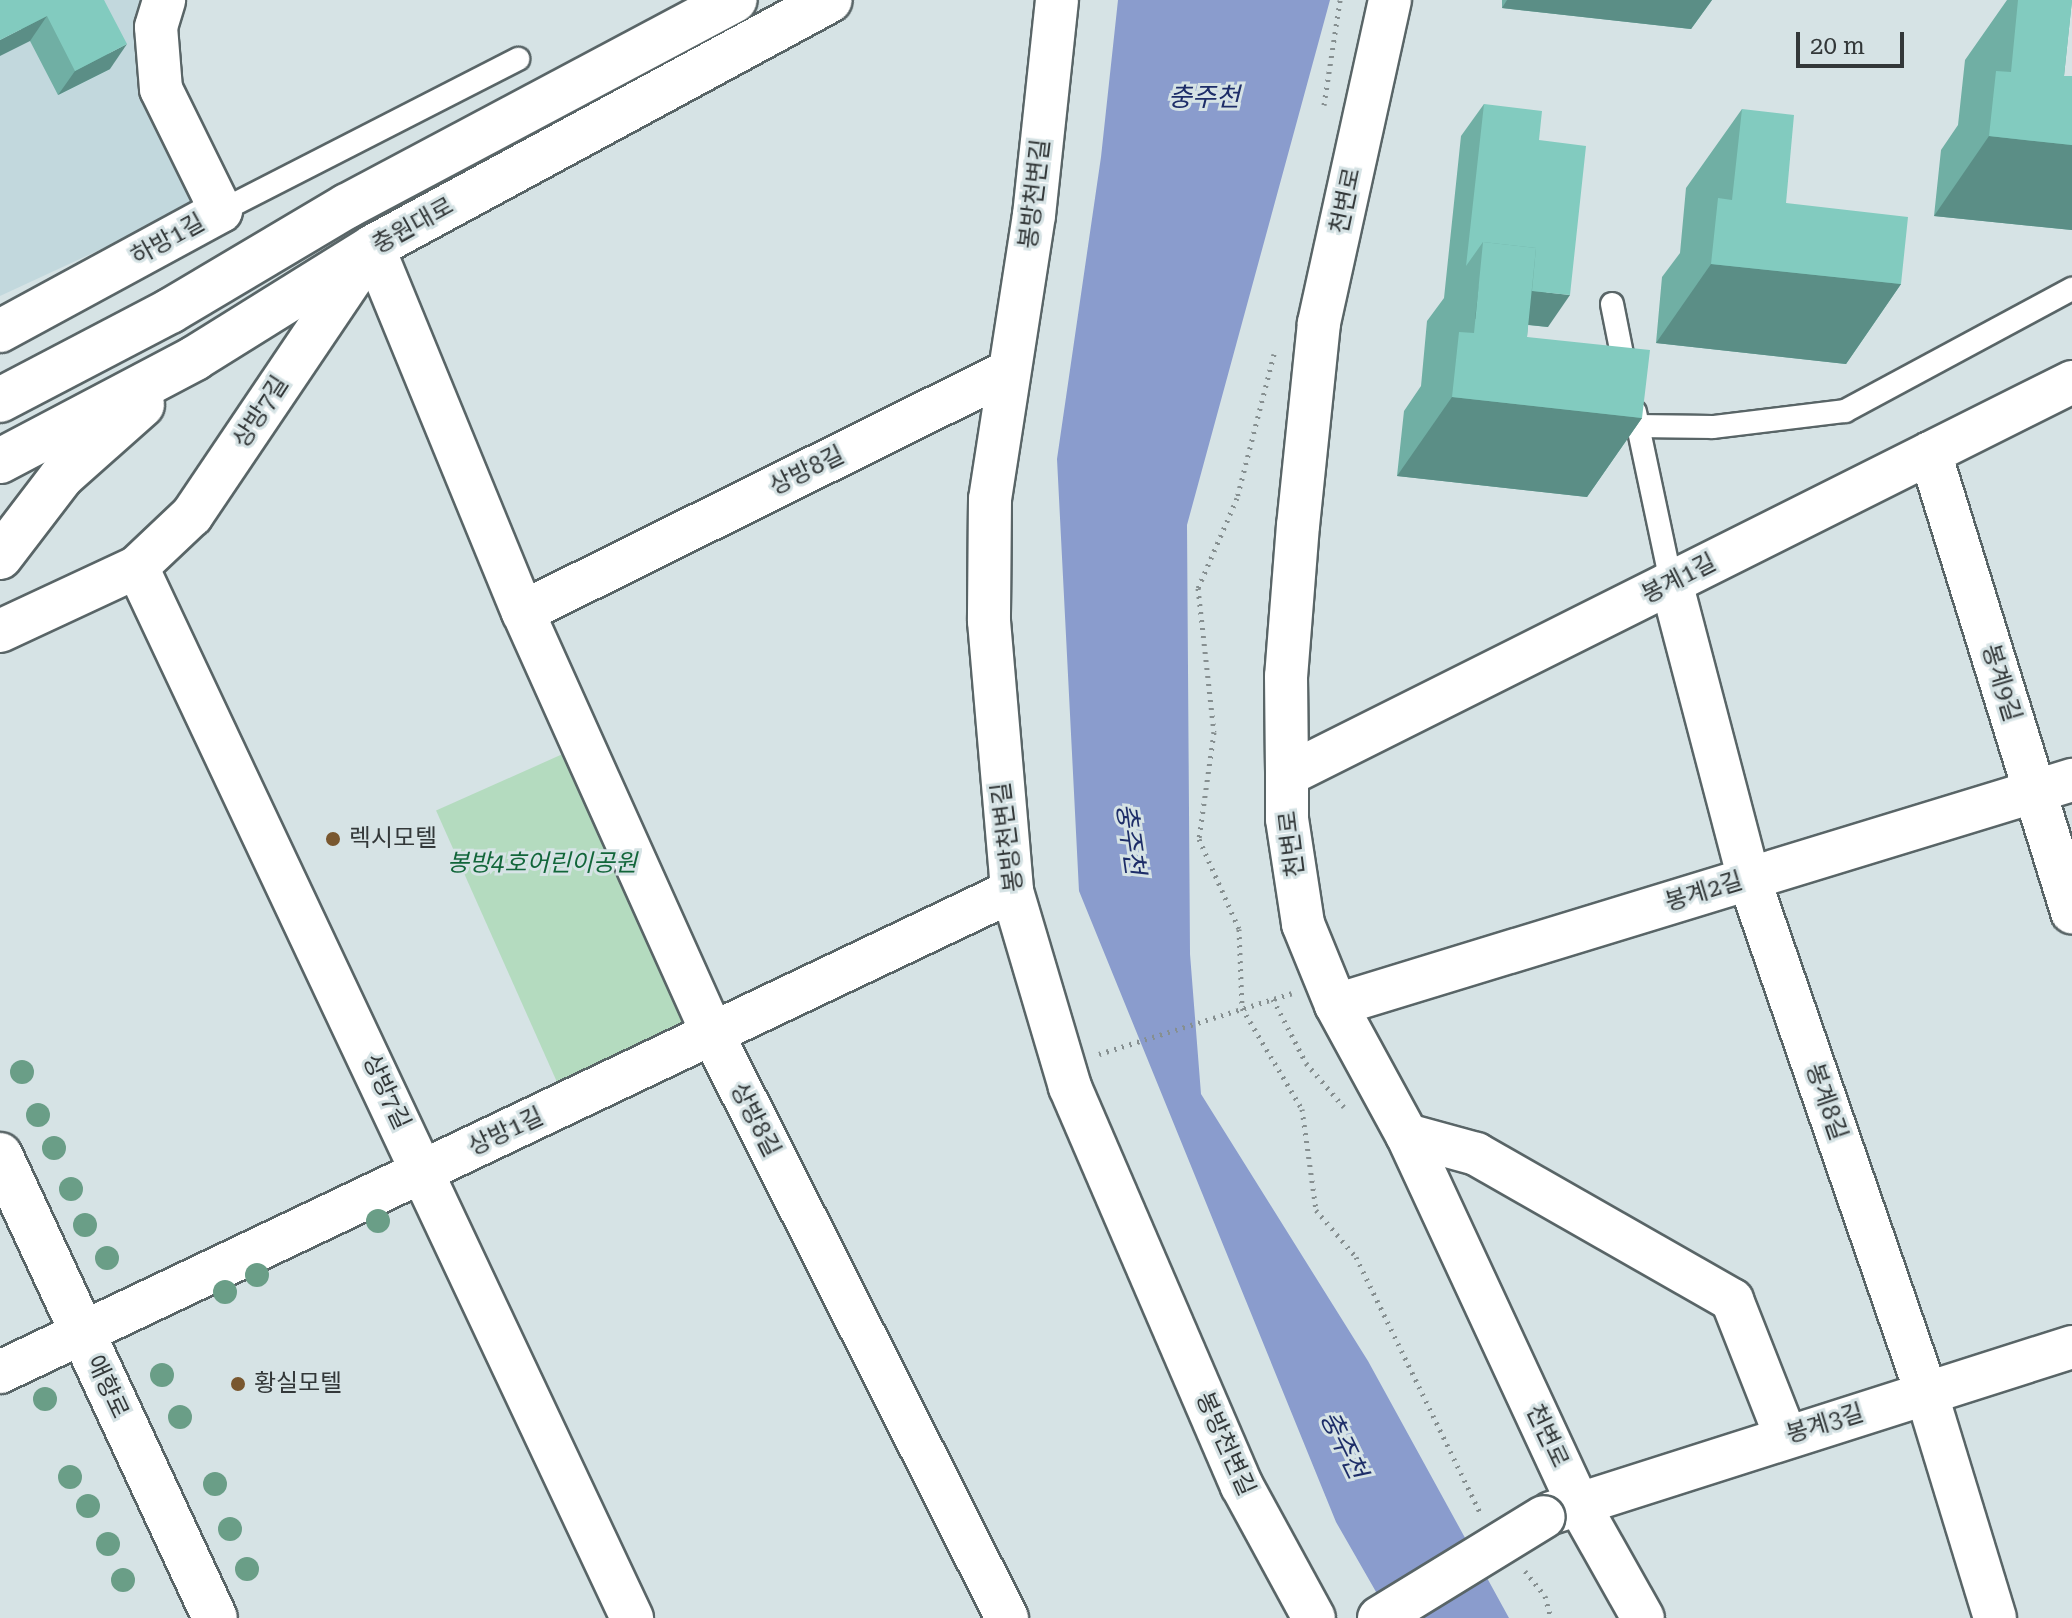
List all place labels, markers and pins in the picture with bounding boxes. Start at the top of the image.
place label: 렉시모텔 [349,825,437,853]
marker: 렉시모텔 [324,830,342,848]
place label: 황실모텔 [254,1370,342,1398]
marker: 황실모텔 [229,1375,247,1393]

